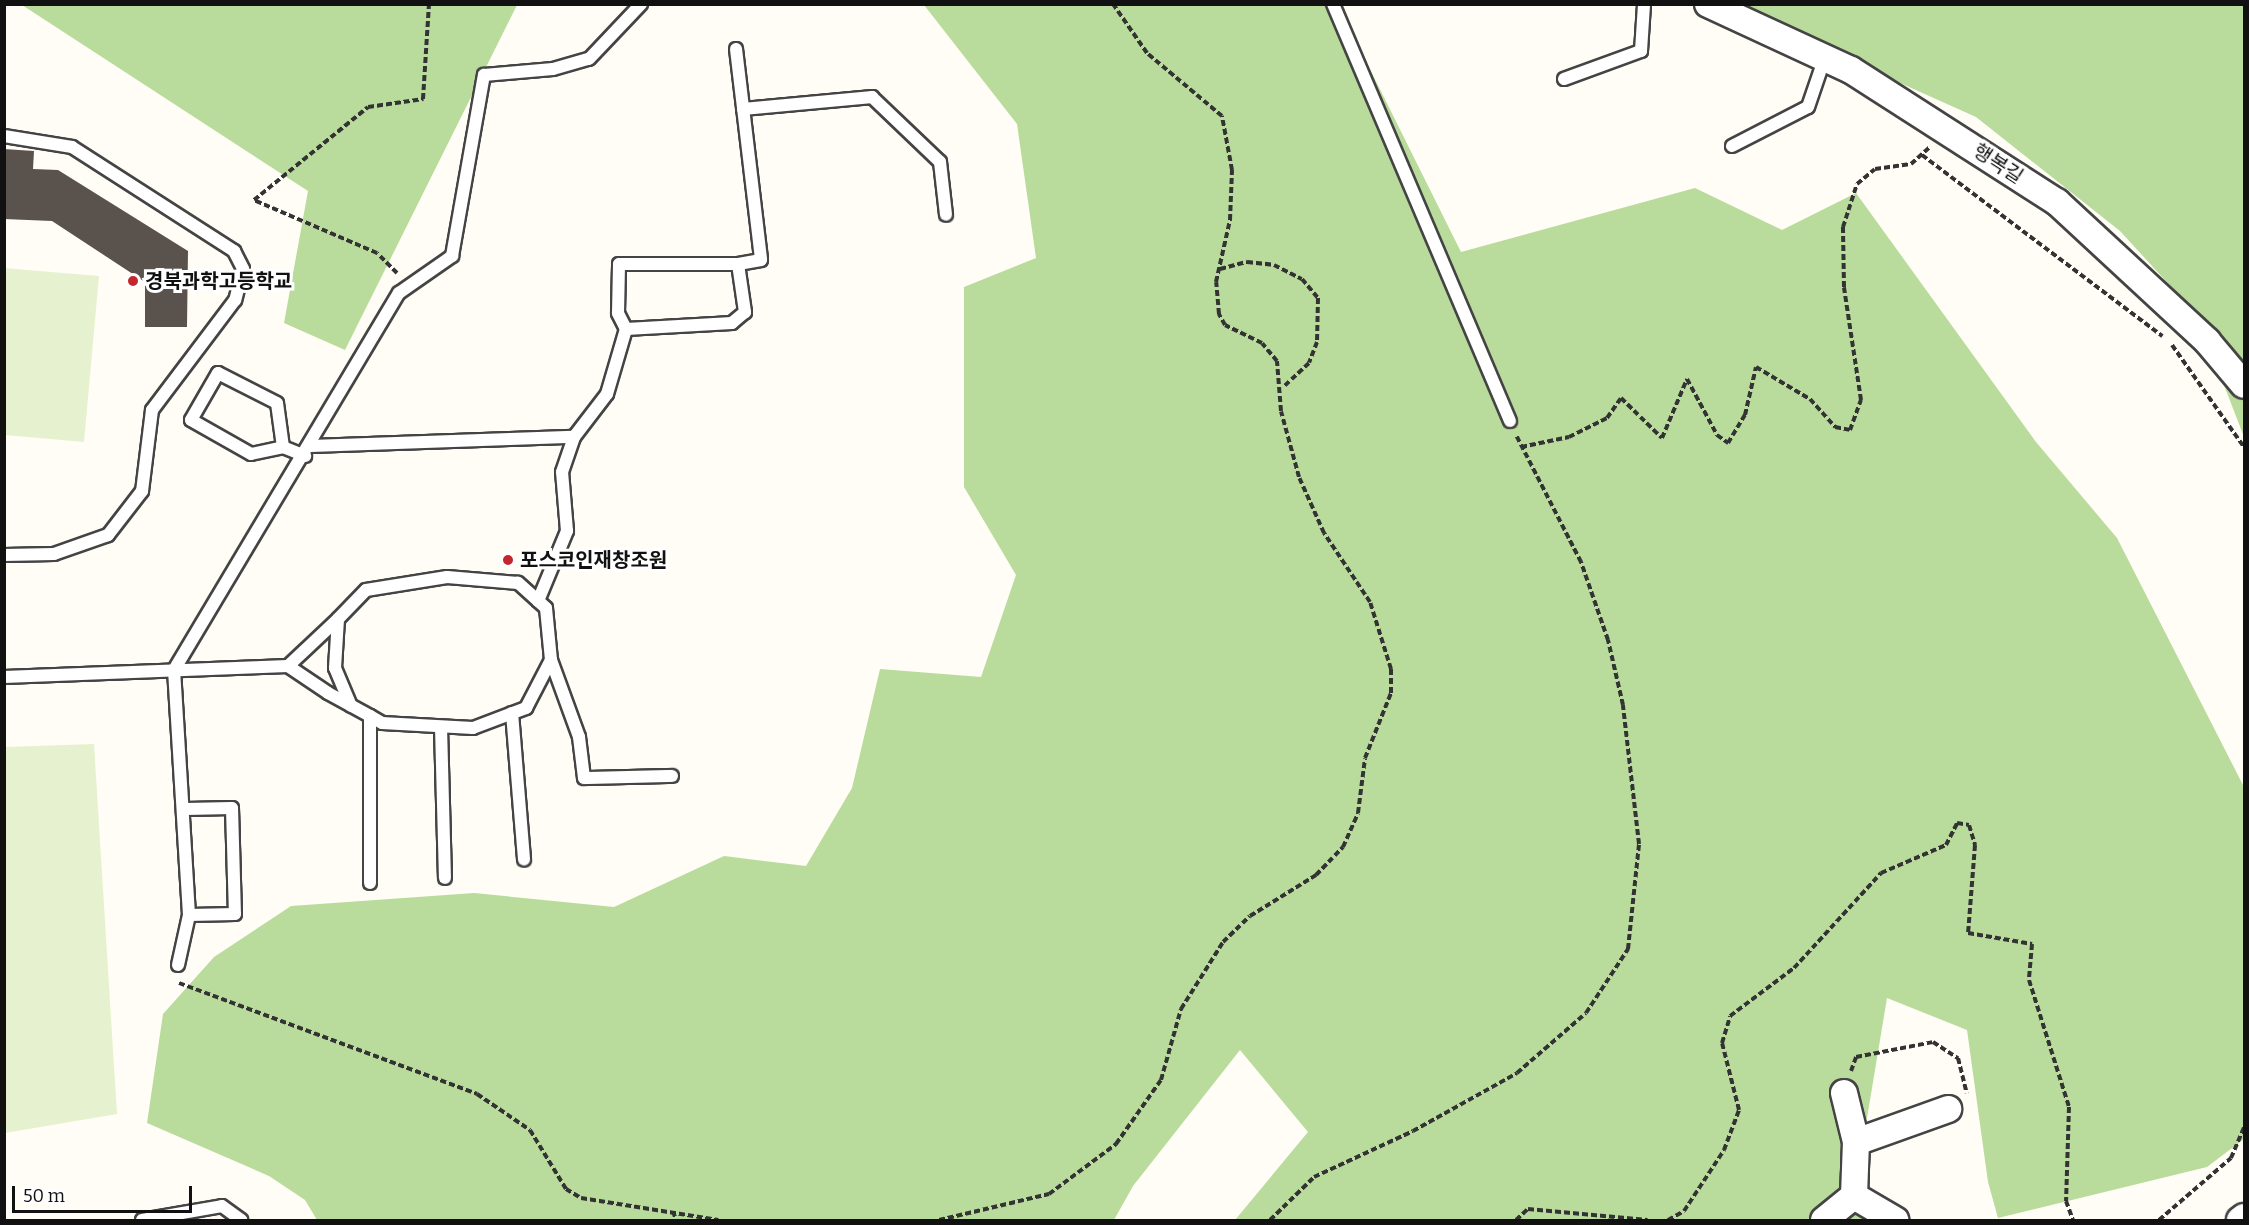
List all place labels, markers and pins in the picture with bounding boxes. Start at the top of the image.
place label: 경북과학고등학교 [145,269,292,293]
marker: 경북과학고등학교 [126,274,140,288]
place label: 포스코인재창조원 [520,548,667,572]
marker: 포스코인재창조원 [501,553,515,567]

